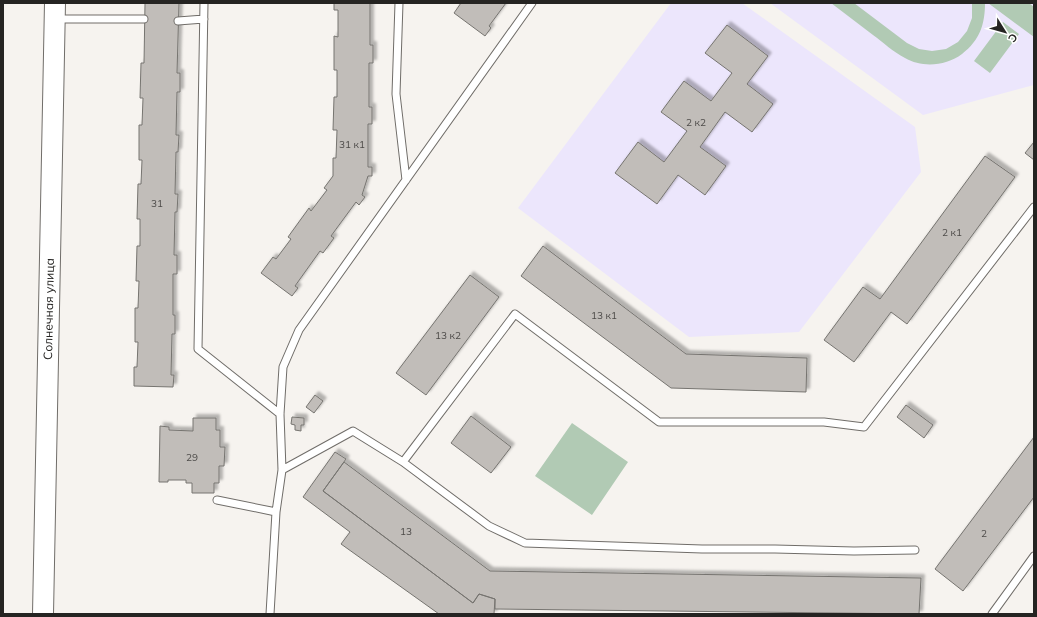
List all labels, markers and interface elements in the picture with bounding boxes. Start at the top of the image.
north arrow [985,12,1025,52]
text: С [1005,31,1021,46]
house number: 2 к2 [686,116,706,129]
house number: 31 к1 [339,138,365,151]
house number: 31 [151,197,163,210]
house number: 2 к1 [942,226,962,239]
street label: Солнечная улица [40,258,57,360]
house number: 13 к1 [591,309,617,322]
house number: 13 к2 [435,329,461,342]
house number: 29 [186,451,198,464]
house number: 13 [400,525,412,538]
house number: 2 [981,527,987,540]

